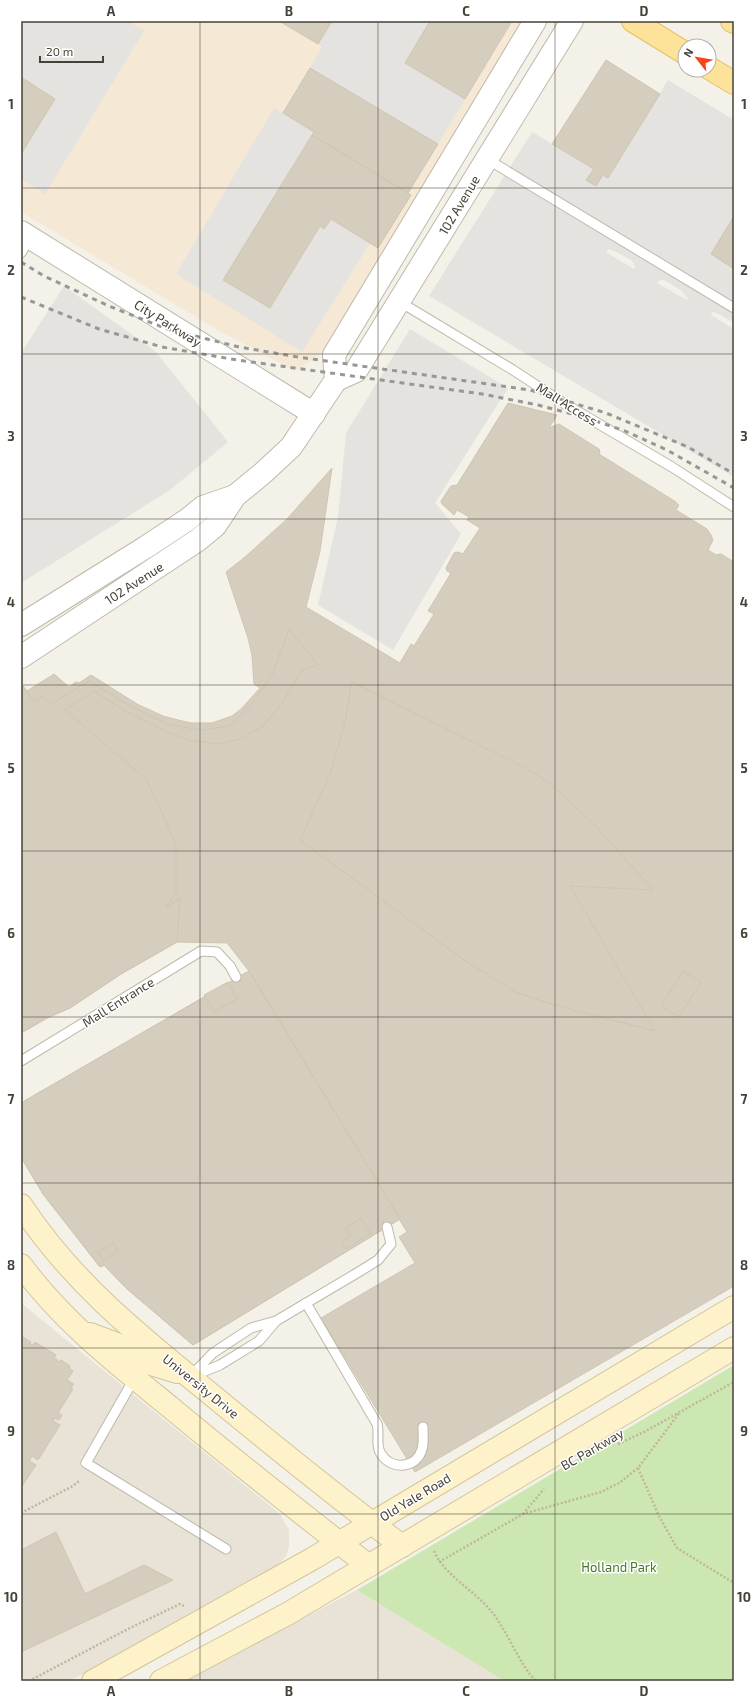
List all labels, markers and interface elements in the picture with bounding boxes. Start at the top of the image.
text: A [107,3,116,19]
text: B [285,3,293,19]
text: C [462,3,470,19]
text: D [640,3,649,19]
scale bar [40,38,103,64]
north arrow [677,38,717,78]
text: 20 m [46,44,73,58]
text: N [680,46,696,59]
text: 1 [8,96,14,112]
text: 1 [741,96,747,112]
street label: 102 Avenue [435,172,483,238]
text: 2 [7,262,15,278]
text: 2 [740,262,748,278]
street label: City Parkway [131,296,205,350]
street label: Mall Access [533,379,601,429]
text: 3 [7,428,15,444]
text: 3 [740,428,748,444]
street label: 102 Avenue [102,558,166,608]
text: 4 [7,594,15,610]
text: 4 [740,594,748,610]
text: 5 [7,760,15,776]
text: 5 [740,760,748,776]
text: 6 [7,925,15,941]
text: 6 [740,925,748,941]
street label: Mall Entrance [79,974,157,1030]
text: 7 [8,1091,15,1107]
text: 7 [741,1091,748,1107]
text: 8 [7,1257,15,1273]
text: 8 [740,1257,748,1273]
street label: University Drive [160,1350,242,1422]
text: 9 [7,1423,15,1439]
text: 9 [740,1423,748,1439]
street label: BC Parkway [558,1425,626,1473]
street label: Old Yale Road [377,1470,453,1524]
park label: Holland Park [581,1559,657,1575]
text: 10 [4,1589,18,1605]
text: 10 [737,1589,751,1605]
text: A [107,1683,116,1699]
text: B [285,1683,293,1699]
text: C [462,1683,470,1699]
text: D [640,1683,649,1699]

